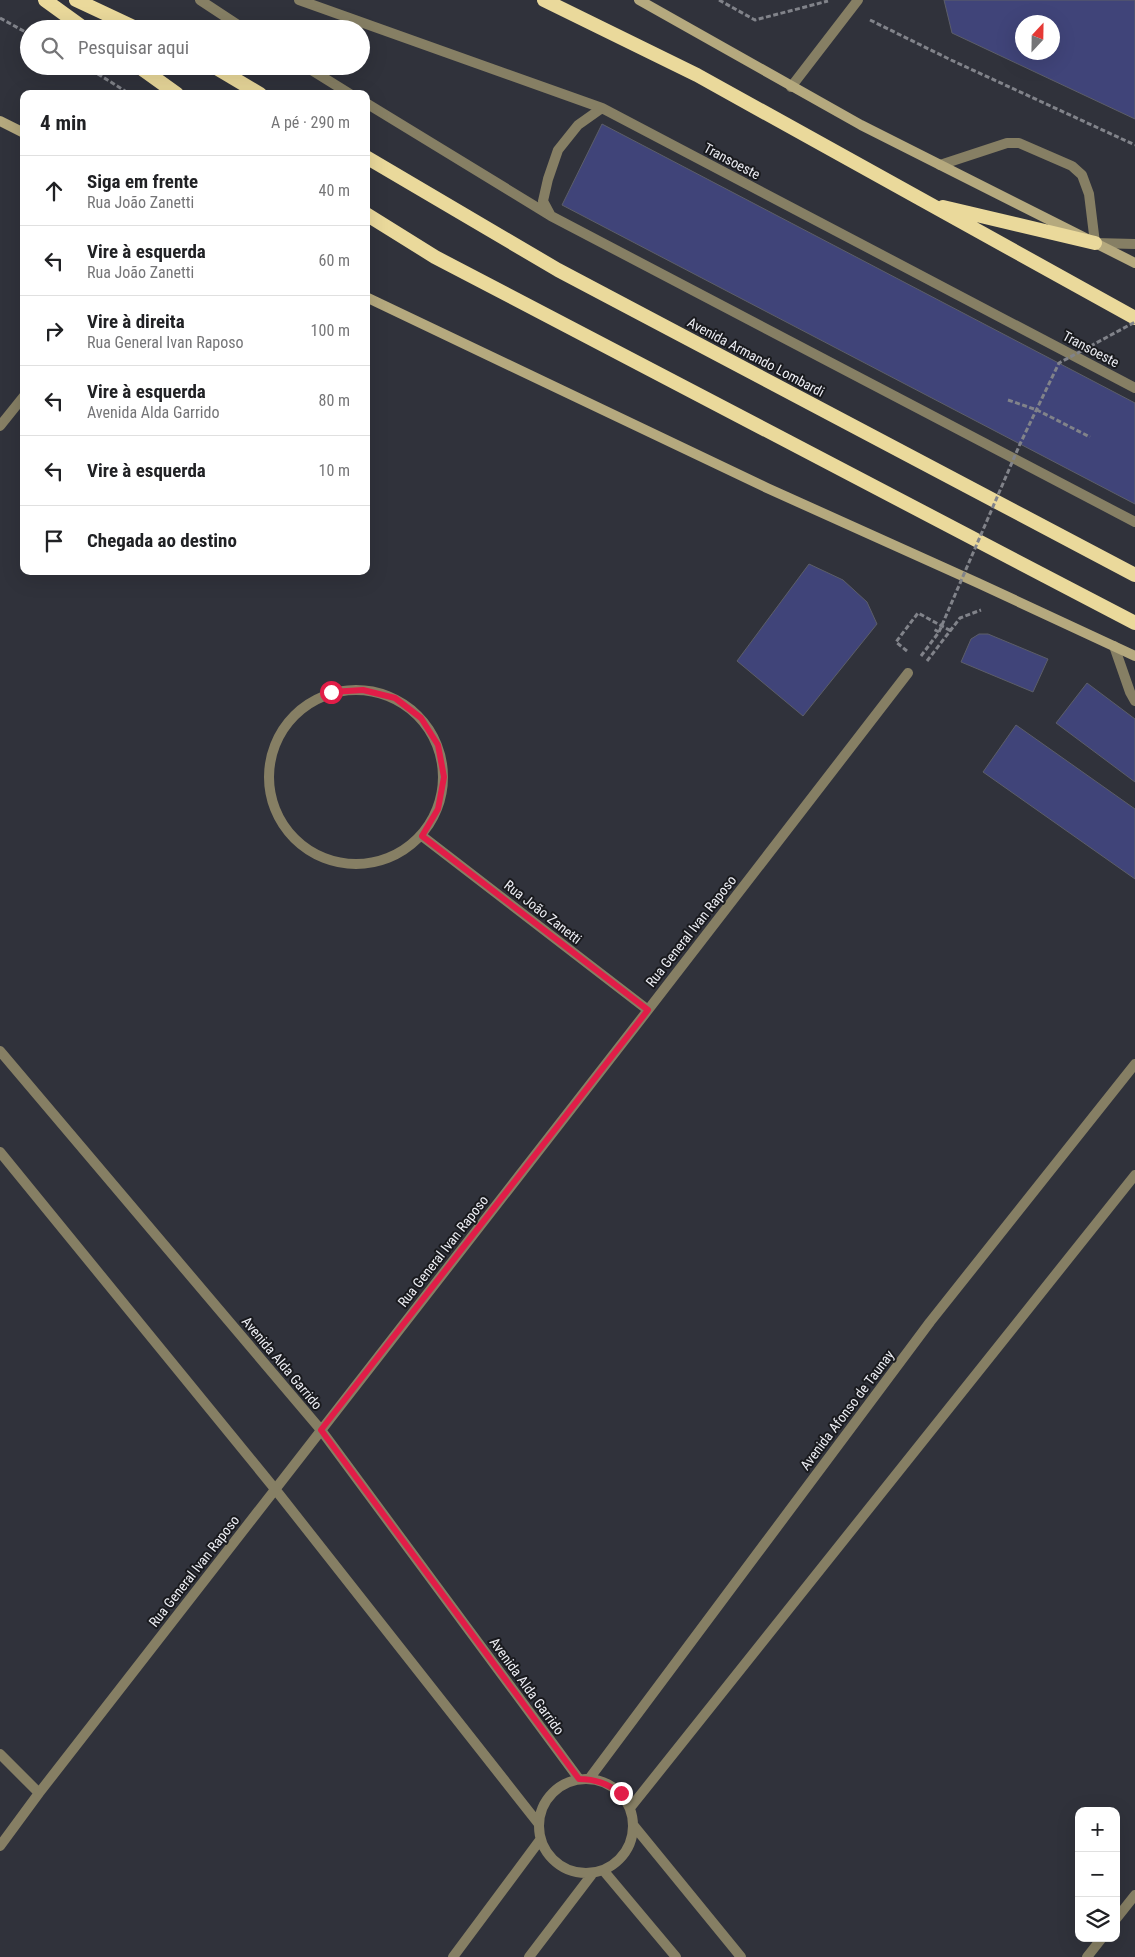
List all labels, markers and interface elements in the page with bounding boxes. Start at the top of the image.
north arrow [1015,15,1060,60]
search box [20,20,370,75]
icon: search [38,34,66,62]
text: Pesquisar aqui [78,36,189,59]
text: 4 min [40,111,87,135]
text: A pé · 290 m [271,113,350,132]
street label: Transoeste [701,140,763,183]
text: Siga em frente [87,170,198,193]
icon: ahead [40,177,68,205]
text: 40 m [318,181,350,200]
text: Rua João Zanetti [87,193,194,212]
text: Vire à esquerda [87,240,206,263]
icon: left [40,247,68,275]
text: 60 m [318,251,350,270]
text: Rua João Zanetti [87,263,194,282]
text: Vire à direita [87,310,185,333]
street label: Avenida Armando Lombardi [685,314,827,400]
icon: right [40,317,68,345]
text: 100 m [311,321,350,340]
street label: Transoeste [1060,328,1122,371]
text: Rua General Ivan Raposo [87,333,244,352]
text: Vire à esquerda [87,380,206,403]
icon: left [40,387,68,415]
text: 80 m [318,391,350,410]
text: Avenida Alda Garrido [87,403,219,422]
icon: left [40,457,68,485]
text: Vire à esquerda [87,459,206,482]
text: 10 m [318,461,350,480]
icon: arrive [40,527,68,555]
text: Chegada ao destino [87,529,237,552]
route start [320,681,343,704]
street label: Rua General Ivan Raposo [643,872,739,990]
street label: Rua João Zanetti [501,877,585,947]
street label: Rua General Ivan Raposo [395,1192,491,1310]
street label: Avenida Alda Garrido [239,1313,325,1413]
street label: Avenida Afonso de Taunay [797,1347,897,1473]
street label: Rua General Ivan Raposo [146,1512,242,1630]
street label: Avenida Alda Garrido [486,1634,568,1738]
route end [610,1782,633,1805]
map controls [1075,1807,1120,1942]
button: + [1075,1807,1120,1852]
button: − [1075,1852,1120,1897]
button: layers [1075,1897,1120,1942]

